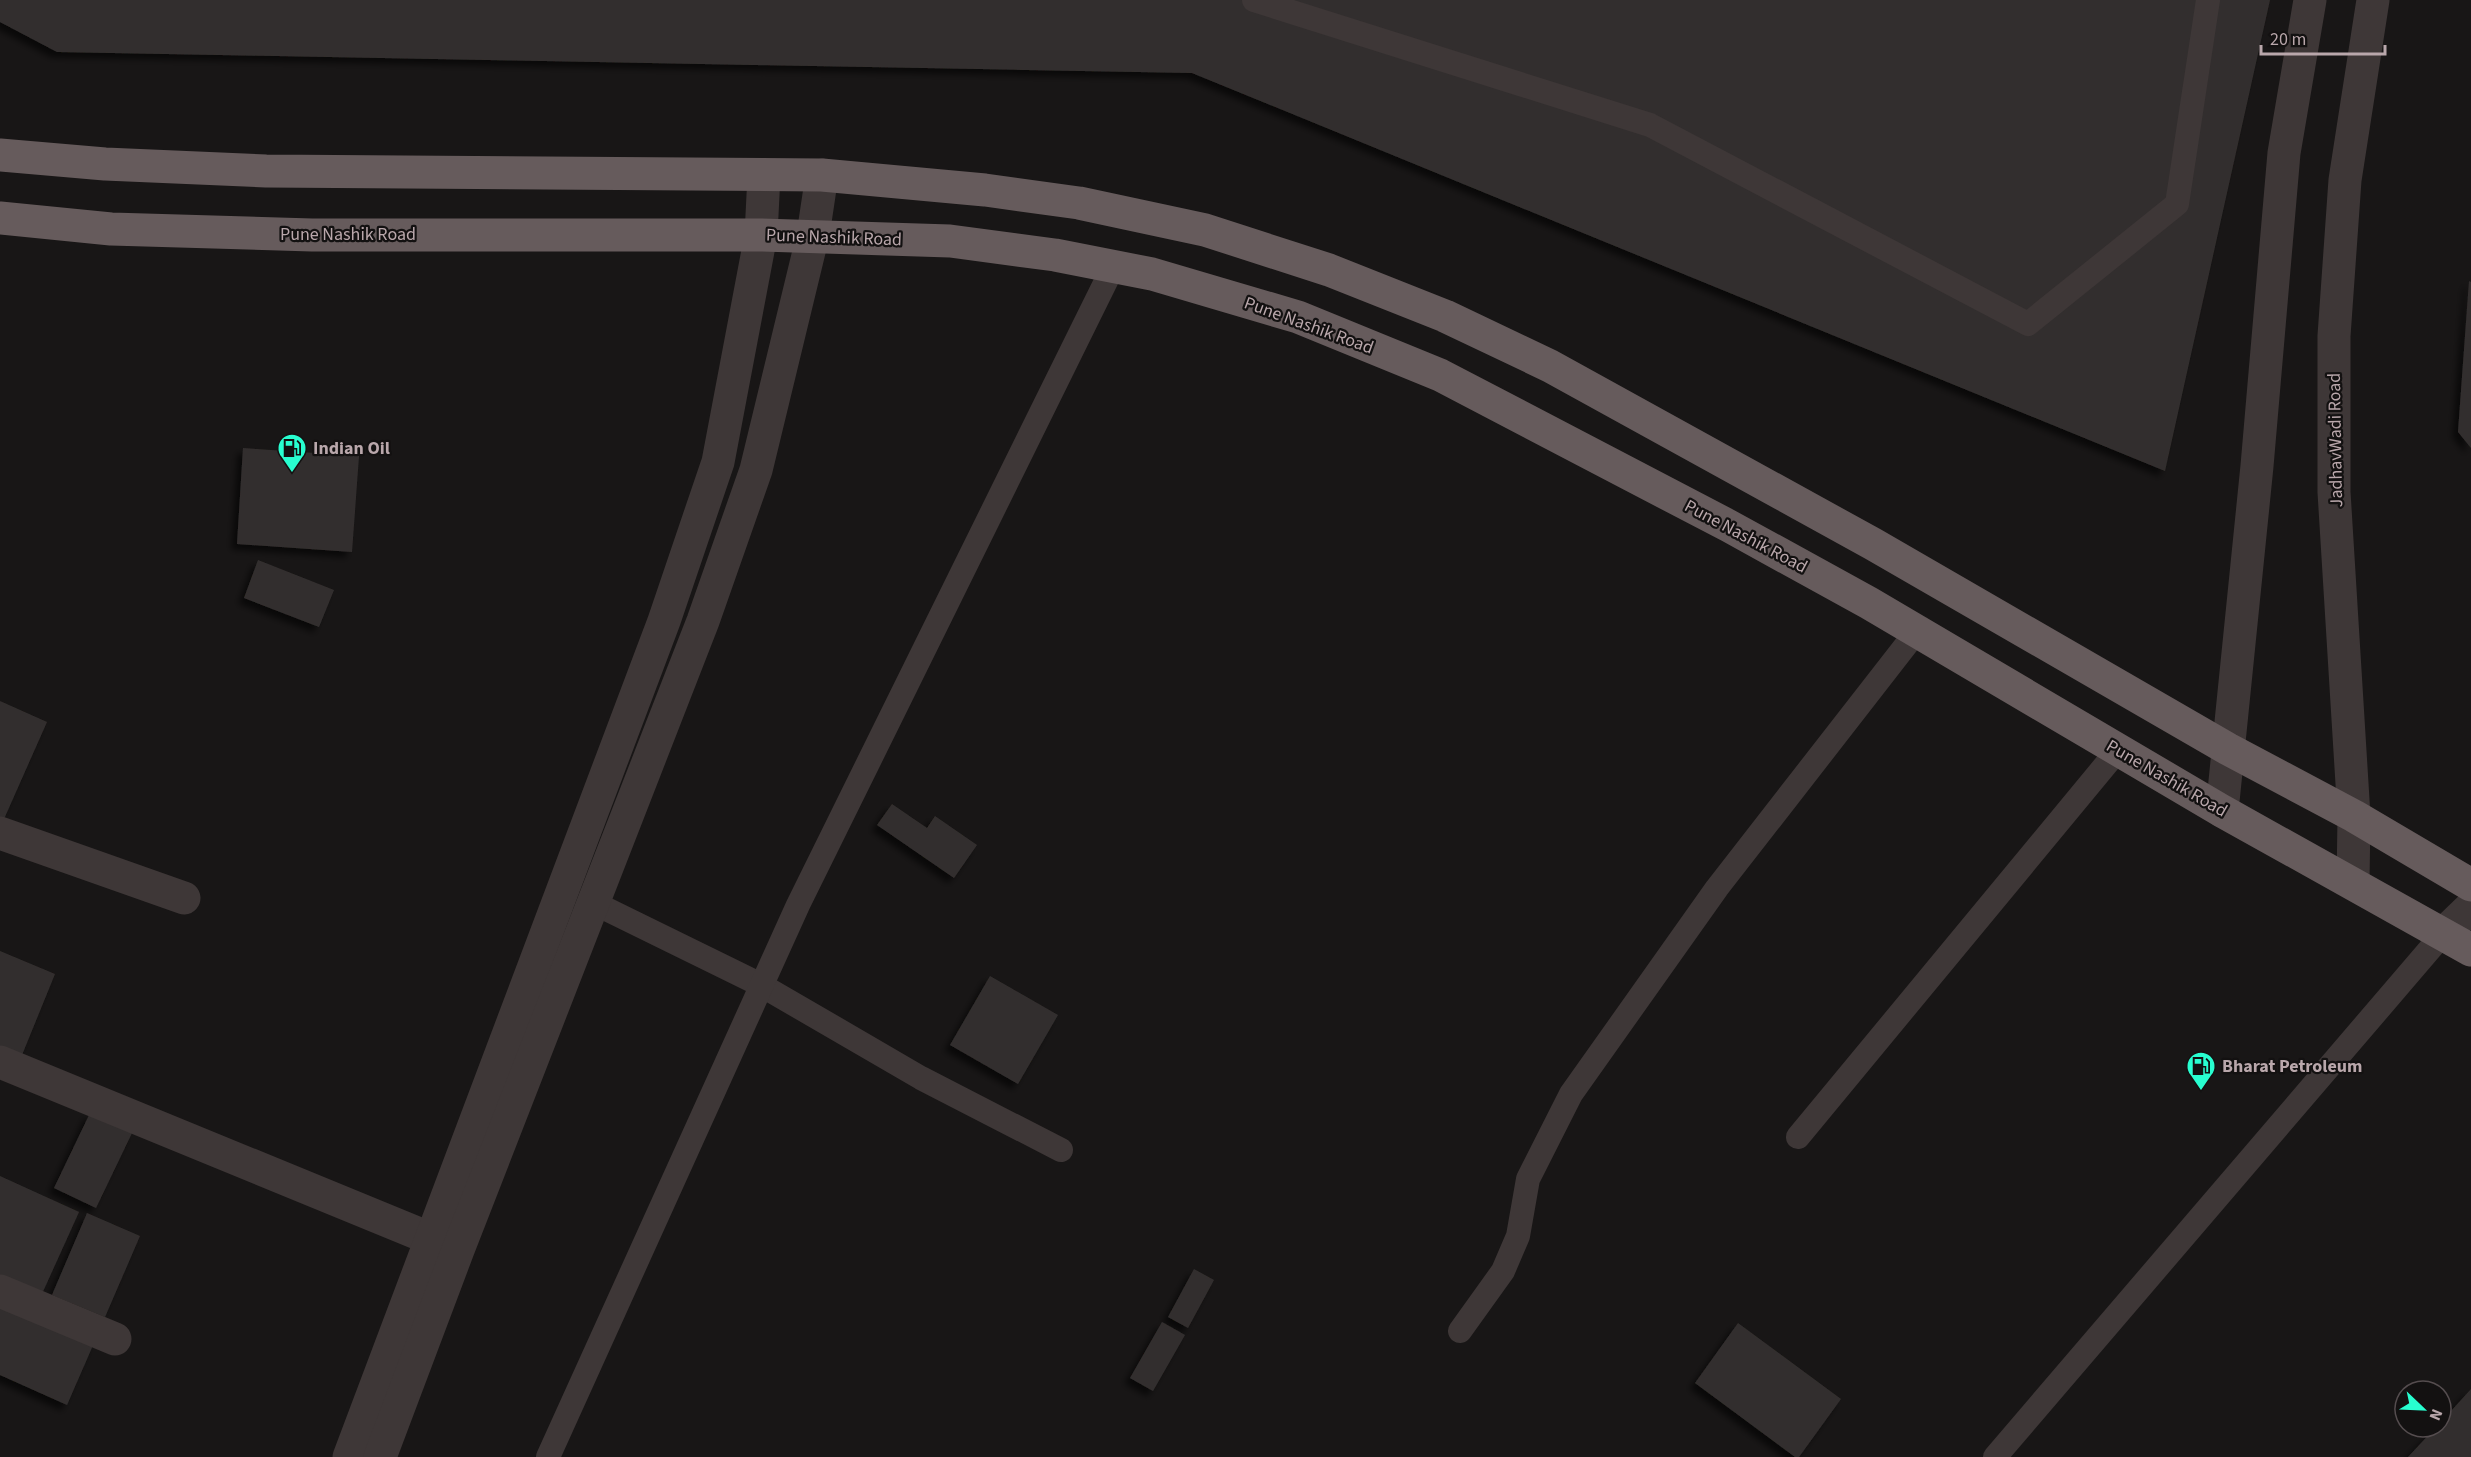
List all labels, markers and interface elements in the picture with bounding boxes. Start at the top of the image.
scale bar [2261,18,2386,56]
text: 20 m [2270,27,2306,52]
street label: Pune Nashik Road [280,222,416,247]
street label: Pune Nashik Road [766,223,902,252]
street label: Pune Nashik Road [1241,290,1377,360]
street label: JadhavWadi Road [2322,373,2349,507]
fuel station icon: Indian Oil [276,432,308,474]
place label: Indian Oil [313,436,390,461]
street label: Pune Nashik Road [1680,493,1812,579]
street label: Pune Nashik Road [2102,734,2232,823]
fuel station icon: Bharat Petroleum [2185,1050,2217,1092]
place label: Bharat Petroleum [2222,1054,2362,1079]
north arrow [2393,1379,2453,1439]
text: N [2424,1405,2448,1424]

